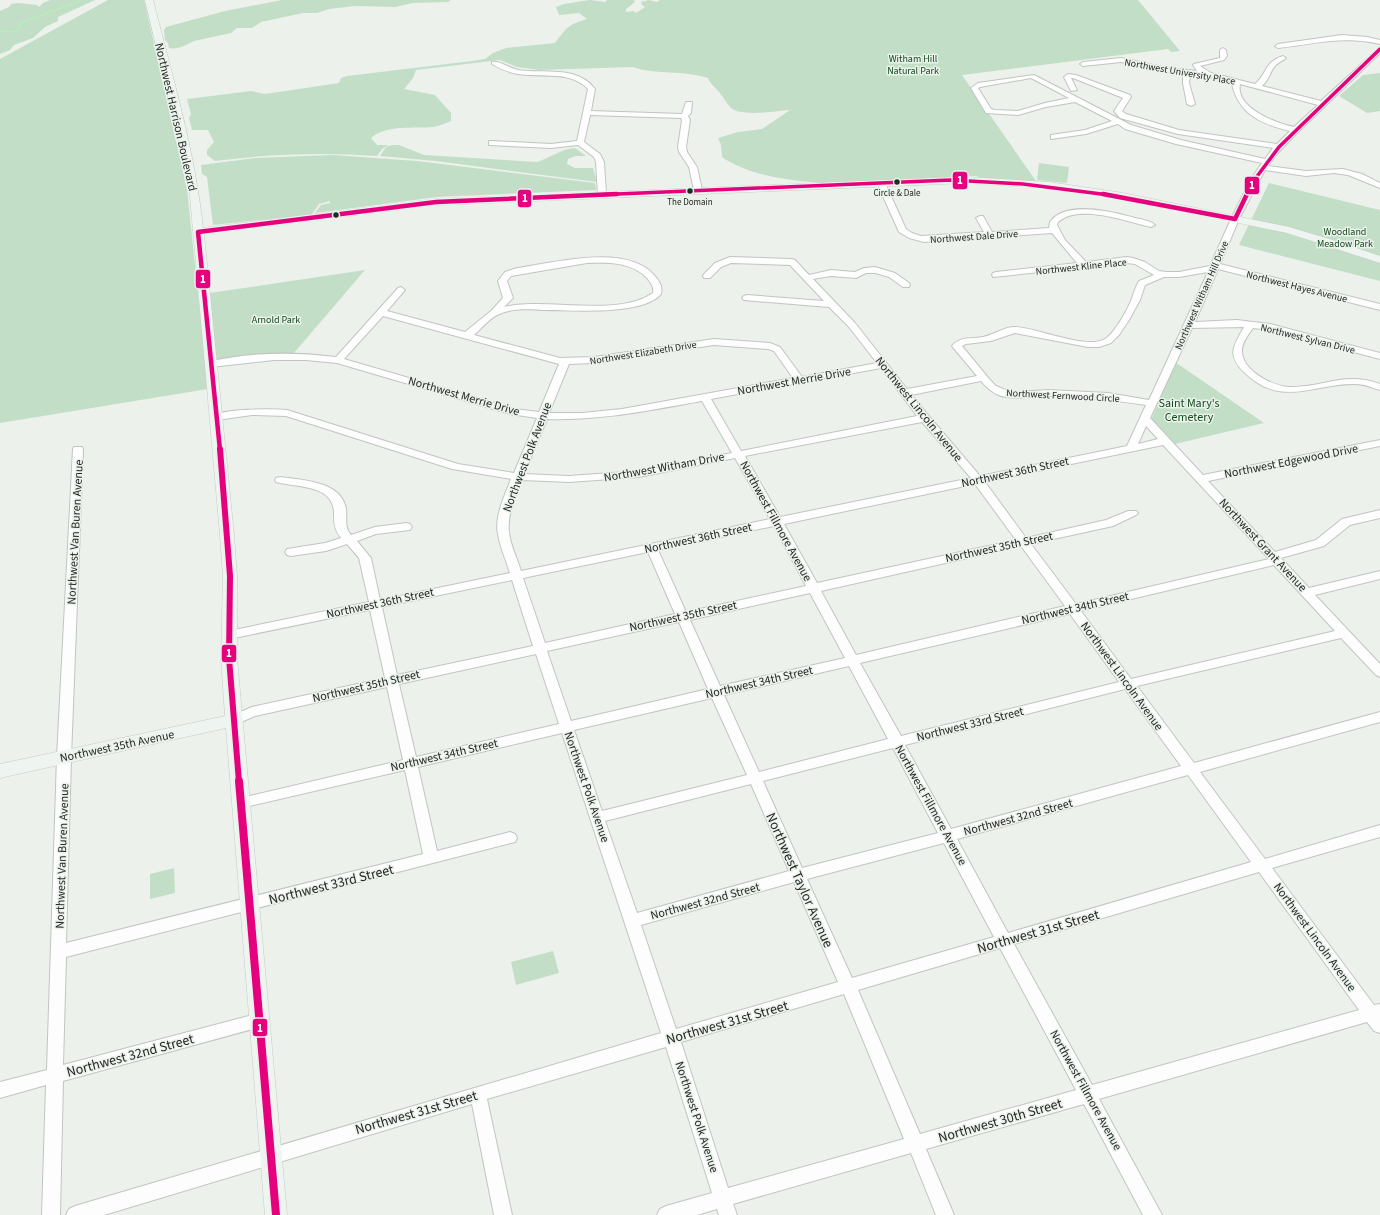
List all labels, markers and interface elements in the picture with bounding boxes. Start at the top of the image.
street label: Northwest Harrison Boulevard [150,41,201,193]
park label: Witham Hill Natural Park [887,52,939,78]
street label: Northwest University Place [1123,55,1236,89]
line badge: 1 [952,171,968,190]
text: 1 [957,173,963,188]
line badge: 1 [1244,176,1260,195]
marker: Circle & Dale [892,177,902,187]
text: 1 [1249,178,1255,193]
marker: The Domain [685,186,695,196]
place label: Circle & Dale [873,187,921,200]
line badge: 1 [517,189,532,208]
text: 1 [522,191,528,206]
place label: The Domain [667,196,713,209]
unlabelled marker [331,210,341,220]
park label: Woodland Meadow Park [1317,225,1373,251]
street label: Northwest Dale Drive [930,227,1019,247]
street label: Northwest Witham Hill Drive [1172,239,1232,352]
street label: Northwest Kline Place [1035,255,1127,279]
street label: Northwest Hayes Avenue [1245,268,1349,306]
line badge: 1 [195,269,211,289]
text: 1 [200,272,206,287]
park label: Arnold Park [252,313,300,327]
street label: Northwest Sylvan Drive [1259,320,1356,357]
street label: Northwest Elizabeth Drive [589,338,698,368]
street label: Northwest Lincoln Avenue [871,353,966,466]
street label: Northwest Merrie Drive [736,363,852,400]
street label: Northwest Merrie Drive [406,372,522,421]
street label: Northwest Fernwood Circle [1006,386,1120,406]
park label: Saint Mary's Cemetery [1158,395,1220,426]
street label: Northwest Polk Avenue [499,400,556,514]
street label: Northwest Edgewood Drive [1223,440,1360,483]
street label: Northwest Witham Drive [602,449,726,486]
street label: Northwest 36th Street [960,453,1071,492]
street label: Northwest Fillmore Avenue [735,458,816,585]
street label: Northwest Van Buren Avenue [63,459,88,605]
street label: Northwest Grant Avenue [1215,495,1311,596]
street label: Northwest 36th Street [643,519,754,558]
street label: Northwest 35th Street [944,528,1055,567]
street label: Northwest 36th Street [325,584,436,623]
street label: Northwest 34th Street [1020,588,1131,629]
street label: Northwest 35th Street [628,597,739,636]
street label: Northwest Lincoln Avenue [1076,618,1167,734]
line badge: 1 [221,644,237,663]
text: 1 [226,646,232,661]
street label: Northwest 34th Street [704,662,815,703]
street label: Northwest 35th Street [311,666,422,707]
street label: Northwest 33rd Street [915,703,1025,746]
street label: Northwest 35th Avenue [58,726,176,767]
street label: Northwest Polk Avenue [560,729,613,845]
street label: Northwest 34th Street [389,735,500,776]
street label: Northwest Fillmore Avenue [890,742,971,869]
street label: Northwest Van Buren Avenue [51,783,74,929]
street label: Northwest 32nd Street [962,795,1075,840]
street label: Northwest Taylor Avenue [760,810,838,951]
street label: Northwest 33rd Street [267,860,396,910]
street label: Northwest 32nd Street [649,879,762,924]
street label: Northwest Lincoln Avenue [1269,879,1360,995]
street label: Northwest 31st Street [975,905,1102,959]
street label: Northwest 31st Street [664,996,791,1050]
line badge: 1 [252,1018,268,1037]
text: 1 [257,1021,263,1036]
street label: Northwest Fillmore Avenue [1045,1027,1126,1154]
street label: Northwest 32nd Street [64,1029,196,1083]
street label: Northwest Polk Avenue [670,1059,723,1175]
street label: Northwest 31st Street [353,1086,480,1140]
street label: Northwest 30th Street [936,1094,1065,1148]

